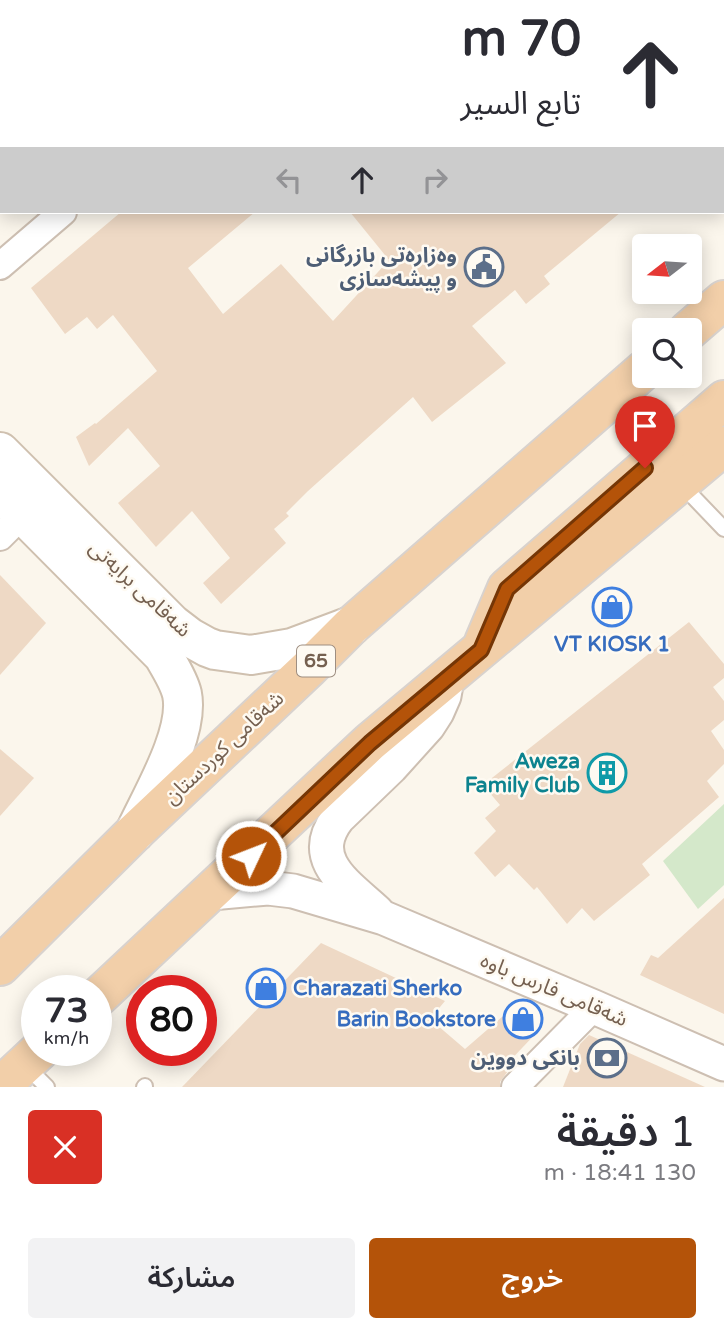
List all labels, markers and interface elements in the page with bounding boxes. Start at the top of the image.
text: 70 m [462,10,581,69]
icon: ahead [605,28,696,119]
text: تابع السير [460,85,581,123]
icon: left [270,161,308,199]
icon: ahead [343,161,381,199]
icon: right [416,161,454,199]
north arrow [632,234,702,304]
map controls [632,234,702,388]
place label: وەزارەتی بازرگانی و پیشەسازی [306,243,457,292]
public building icon: وەزارەتی بازرگانی و پیشەسازی [463,246,505,288]
button: search [632,318,702,388]
pin [615,396,675,468]
icon: arrive [626,407,664,445]
street label: شەقامی برایەتی [84,535,196,643]
shop icon: VT KIOSK 1 [591,586,633,628]
place label: VT KIOSK 1 [554,632,670,657]
road number: 65 [297,646,335,676]
street label: شەقامی کوردستان [159,686,289,810]
place label: Aweza Family Club [465,749,580,798]
building icon: Aweza Family Club [586,752,628,794]
position arrow [214,819,288,893]
street label: شەقامی فارس باوە [477,948,631,1032]
shop icon: Charazati Sherko [245,967,287,1009]
speed limit sign: 80 [126,975,217,1066]
place label: Charazati Sherko [293,976,462,1001]
text: 73 [45,990,88,1032]
shop icon: Barin Bookstore [502,998,544,1040]
place label: Barin Bookstore [337,1007,496,1032]
text: km/h [44,1027,89,1049]
bank icon: بانکی دووین [586,1037,628,1079]
place label: بانکی دووین [471,1046,580,1071]
text: 1 دقيقة [557,1107,696,1158]
button: close [28,1110,102,1184]
text: 130 m · 18:41 [544,1159,696,1187]
button: مشاركة [28,1238,355,1318]
button: خروج [369,1238,696,1318]

